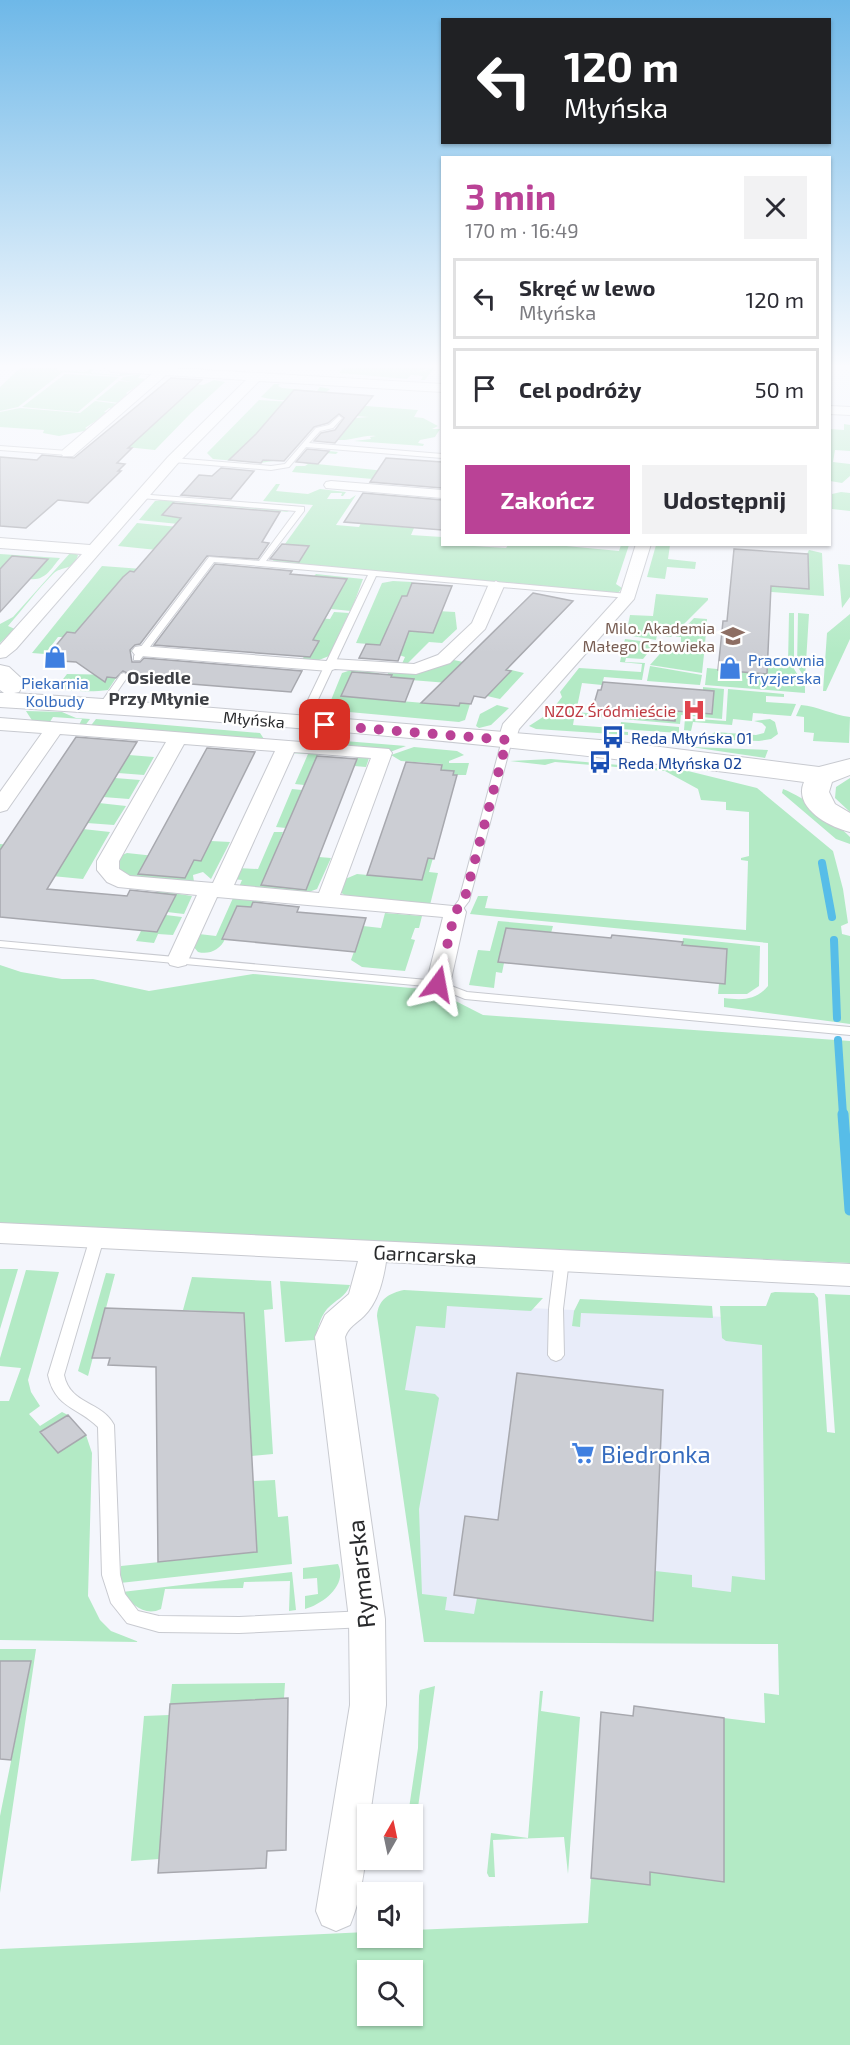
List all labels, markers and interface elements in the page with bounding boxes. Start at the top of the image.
text: 120 m [564,40,679,90]
icon: left [465,42,543,120]
text: Młyńska [564,91,668,123]
text: 3 min [465,174,556,217]
button: close [744,176,807,239]
text: 170 m · 16:49 [465,218,579,242]
text: Skręć w lewo [519,274,656,300]
icon: left [468,282,501,315]
text: 120 m [745,286,804,312]
text: Młyńska [519,300,596,324]
icon: arrive [468,372,501,405]
text: Cel podróży [519,376,641,402]
text: 50 m [755,376,804,402]
button: Zakończ [465,465,630,534]
button: Udostępnij [642,465,807,534]
place label: Milo. Akademia Małego Człowieka [583,618,715,655]
school or university icon: Milo. Akademia Małego Człowieka [720,623,746,649]
shop icon: Piekarnia Kolbudy [42,644,68,670]
place label: Pracownia fryzjerska [748,650,825,688]
shop icon: Pracownia fryzjerska [717,655,743,681]
district label: Osiedle Przy Młynie [109,666,209,709]
place label: Piekarnia Kolbudy [21,673,89,710]
hospital icon: NZOZ Śródmieście [681,697,707,723]
pin [299,699,350,750]
place label: NZOZ Śródmieście [544,701,676,720]
street label: Młyńska [222,707,286,731]
icon: arrive [308,708,341,741]
bus stop icon: Reda Młyńska 01 [600,724,626,750]
place label: Reda Młyńska 01 [631,728,752,747]
bus stop icon: Reda Młyńska 02 [587,749,613,775]
place label: Reda Młyńska 02 [618,753,742,772]
position arrow [406,952,470,1016]
street label: Garncarska [373,1239,477,1269]
place label: Biedronka [601,1439,711,1468]
supermarket icon: Biedronka [570,1440,596,1466]
street label: Rymarska [340,1518,380,1630]
north arrow [357,1804,423,1870]
map controls [357,1804,423,2026]
button: sound [357,1882,423,1948]
button: search [357,1960,423,2026]

